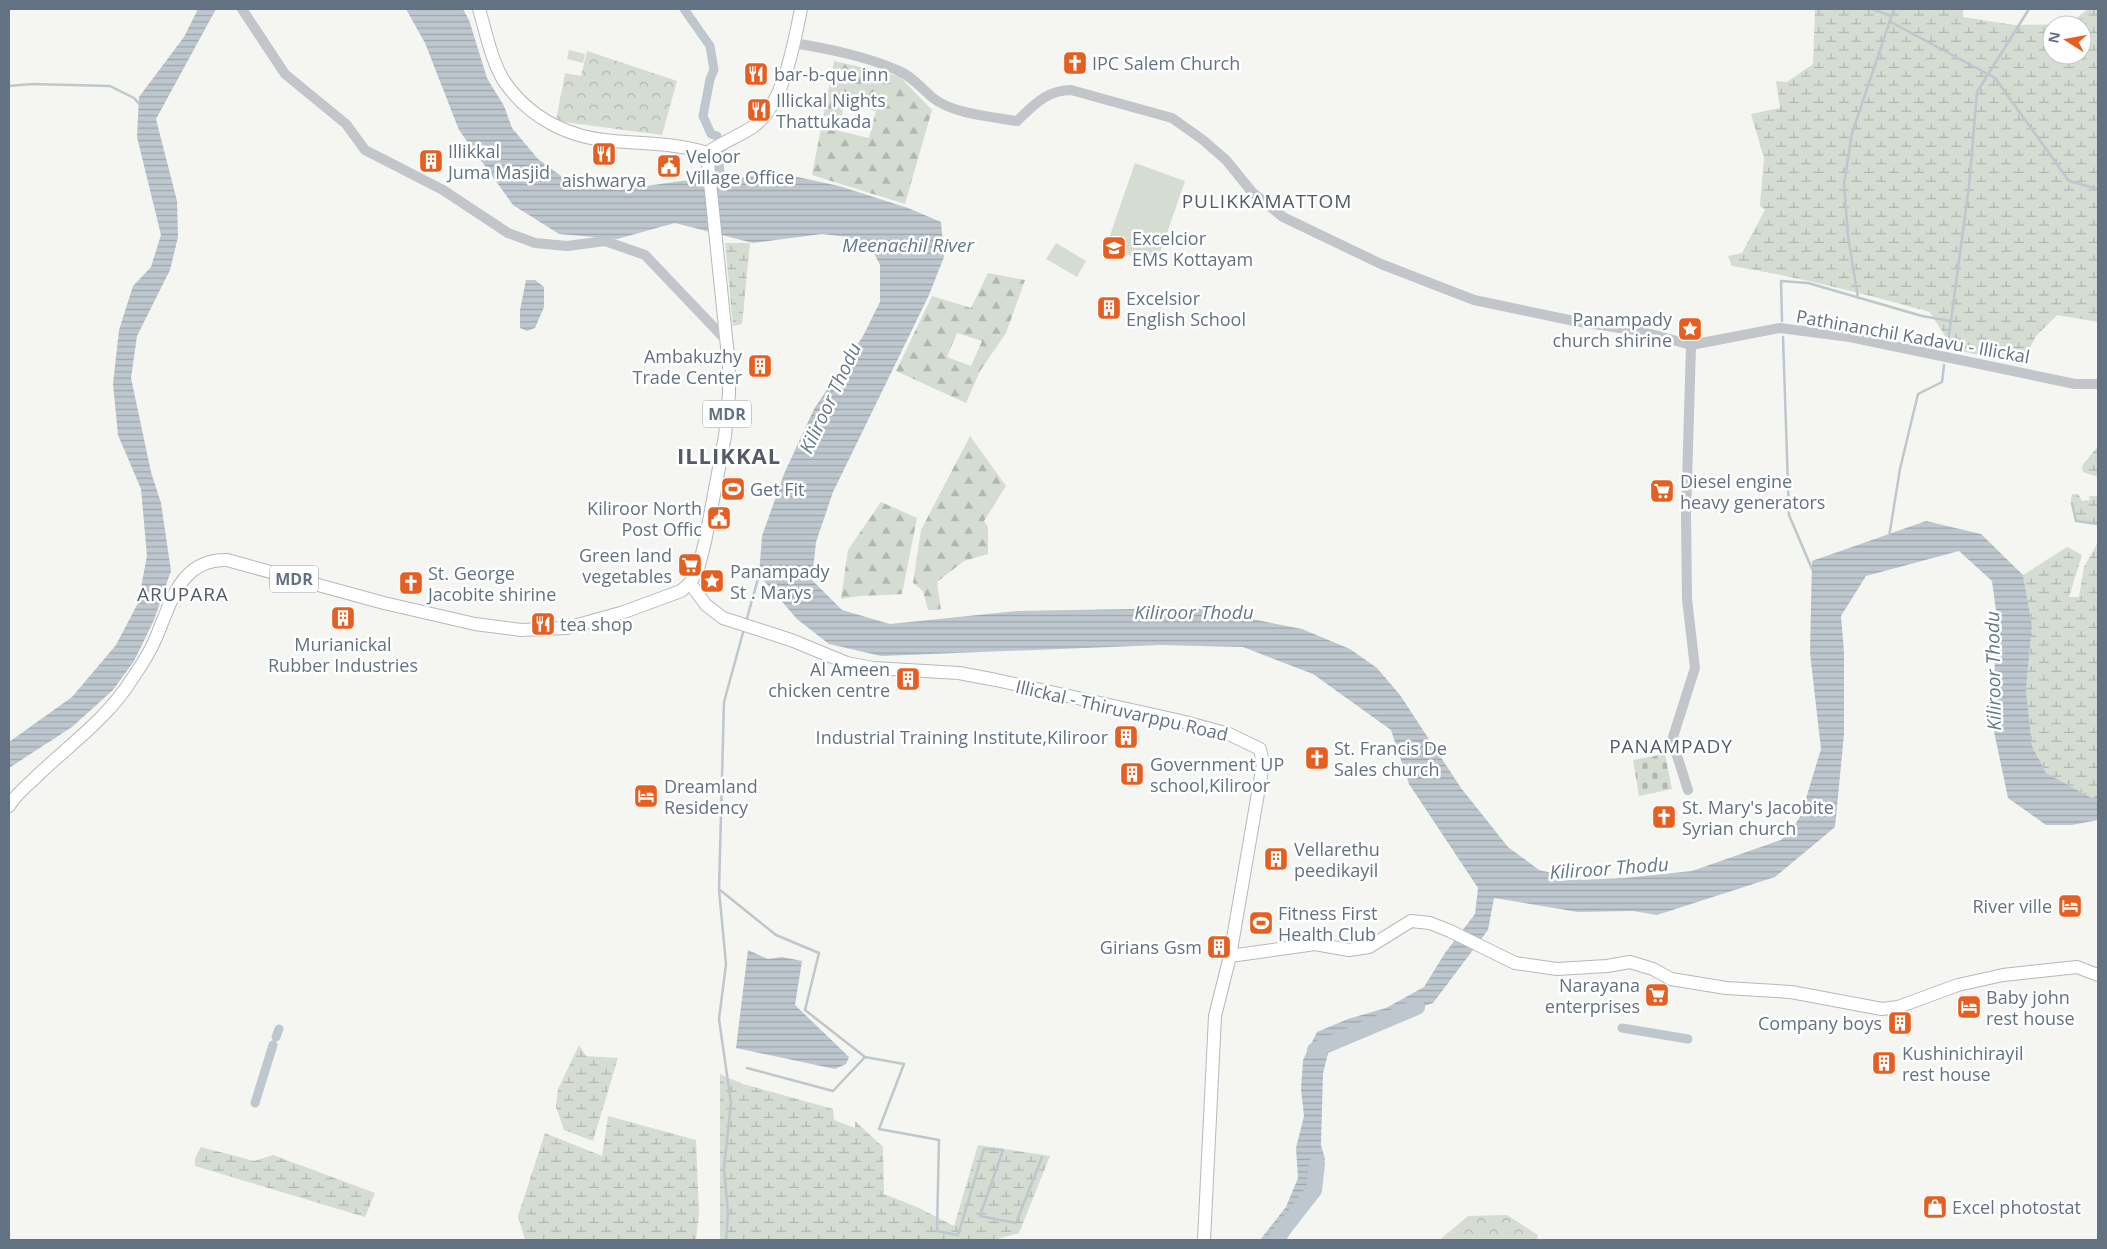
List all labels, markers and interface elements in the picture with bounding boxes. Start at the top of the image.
north arrow [2042,15,2092,65]
text: N [2043,30,2064,45]
church icon: IPC Salem Church [1062,50,1088,76]
place label: IPC Salem Church [1092,51,1240,75]
restaurant icon: bar-b-que inn [743,61,769,87]
place label: bar-b-que inn [774,62,888,86]
place label: Illickal Nights Thattukada [776,88,886,133]
restaurant icon: Illickal Nights Thattukada [746,97,772,123]
place label: Illikkal Juma Masjid [446,139,550,184]
restaurant icon: aishwarya [591,141,617,167]
place label: Veloor Village Office [686,144,794,189]
building icon: Illikkal Juma Masjid [418,148,444,174]
public building icon: Veloor Village Office [656,153,682,179]
place label: aishwarya [562,168,646,192]
district label: PULIKKAMATTOM [1182,188,1352,214]
place label: Excelcior EMS Kottayam [1132,226,1253,271]
water label: Meenachil River [842,232,975,258]
school or university icon: Excelcior EMS Kottayam [1101,235,1127,261]
place label: Excelsior English School [1126,286,1246,331]
building icon: Excelsior English School [1096,295,1122,321]
street label: Pathinanchil Kadavu - Illickal [1794,304,2032,368]
place label: Panampady church shirine [1552,307,1673,352]
place icon: Panampady church shirine [1677,316,1703,342]
water label: Kiliroor Thodu [793,338,867,458]
place label: Ambakuzhy Trade Center [633,344,743,389]
building icon: Ambakuzhy Trade Center [747,353,773,379]
road number: MDR [703,400,751,428]
district label: ILLIKKAL [677,440,781,470]
place label: Diesel engine heavy generators [1680,469,1825,514]
sports icon: Get Fit [720,476,746,502]
place label: Get Fit [750,477,805,501]
supermarket icon: Diesel engine heavy generators [1649,478,1675,504]
place label: Kiliroor North Post Offic [587,496,702,541]
public building icon: Kiliroor North Post Offic [706,505,732,531]
place label: Green land vegetables [579,543,672,588]
supermarket icon: Green land vegetables [677,552,703,578]
place label: Panampady St . Marys [730,559,831,604]
place label: St. George Jacobite shirine [426,561,556,606]
road number: MDR [270,566,318,592]
place icon: Panampady St . Marys [699,568,725,594]
church icon: St. George Jacobite shirine [398,570,424,596]
district label: ARUPARA [137,581,229,607]
water label: Kiliroor Thodu [1134,599,1254,625]
building icon: Murianickal Rubber Industries [330,605,356,631]
restaurant icon: tea shop [530,611,556,637]
water label: Kiliroor Thodu [1979,611,2007,731]
place label: tea shop [560,612,633,636]
place label: Murianickal Rubber Industries [268,632,418,677]
place label: Al Ameen chicken centre [768,657,890,702]
building icon: Al Ameen chicken centre [895,666,921,692]
street label: Illickal - Thiruvarppu Road [1013,674,1231,746]
building icon: Industrial Training Institute,Kiliroor [1113,724,1139,750]
place label: Industrial Training Institute,Kiliroor [816,725,1109,749]
district label: PANAMPADY [1609,733,1733,759]
place label: St. Francis De Sales church [1334,736,1447,781]
church icon: St. Francis De Sales church [1304,745,1330,771]
place label: Government UP school,Kiliroor [1150,752,1284,797]
building icon: Government UP school,Kiliroor [1119,761,1145,787]
place label: Dreamland Residency [664,774,758,819]
hotel icon: Dreamland Residency [633,783,659,809]
place label: St. Mary's Jacobite Syrian church [1682,795,1834,840]
church icon: St. Mary's Jacobite Syrian church [1651,804,1677,830]
place label: Vellarethu peedikayil [1294,837,1380,882]
building icon: Vellarethu peedikayil [1263,846,1289,872]
water label: Kiliroor Thodu [1549,851,1670,885]
hotel icon: River ville [2057,893,2083,919]
place label: River ville [1972,894,2052,918]
place label: Fitness First Health Club [1278,901,1377,946]
sports icon: Fitness First Health Club [1248,910,1274,936]
building icon: Girians Gsm [1206,934,1232,960]
place label: Girians Gsm [1100,935,1202,959]
place label: Narayana enterprises [1545,973,1640,1018]
supermarket icon: Narayana enterprises [1644,982,1670,1008]
place label: Baby john rest house [1986,985,2075,1030]
hotel icon: Baby john rest house [1956,994,1982,1020]
building icon: Company boys [1887,1010,1913,1036]
place label: Company boys [1758,1011,1882,1035]
place label: Kushinichirayil rest house [1902,1041,2023,1086]
building icon: Kushinichirayil rest house [1871,1050,1897,1076]
shop icon: Excel photostat [1922,1194,1948,1220]
place label: Excel photostat [1952,1195,2081,1219]

